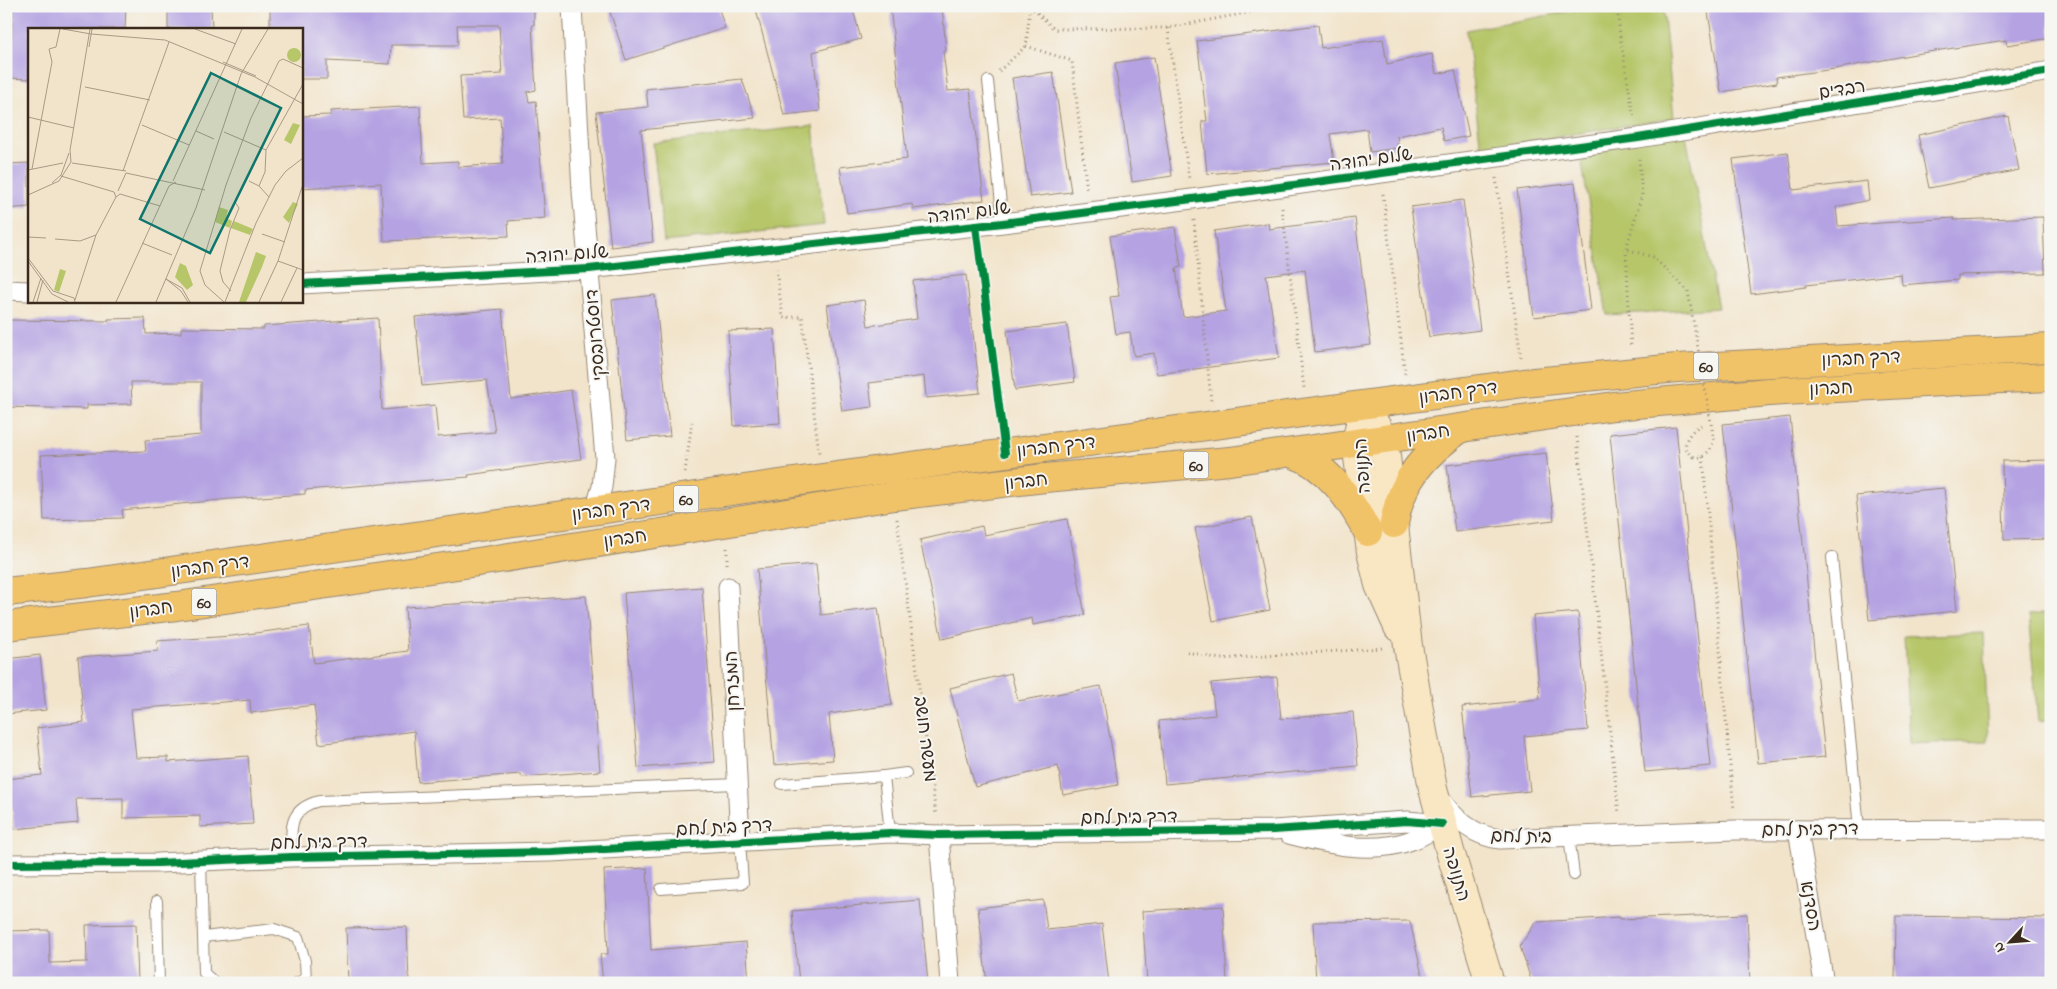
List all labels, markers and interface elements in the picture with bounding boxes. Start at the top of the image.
inset map [28,28,302,302]
street label: רבדים [1817,74,1868,107]
street label: שלום יהודה [1328,142,1414,180]
street label: שלום יהודה [926,196,1012,232]
street label: שלום יהודה [525,240,610,272]
street label: דוסטרובסקי [580,288,614,382]
street label: דרך חברון [1821,345,1901,375]
road number: 60 [1694,352,1718,380]
street label: דרך חברון [1417,376,1499,412]
street label: חברון [1809,376,1854,404]
street label: חברון [1405,419,1452,451]
street label: דרך חברון [1015,430,1097,466]
street label: התנופה [1349,437,1379,495]
road number: 60 [1184,452,1208,478]
street label: חברון [1003,467,1049,499]
road number: 60 [674,486,698,512]
street label: דרך חברון [570,493,652,529]
street label: חברון [602,524,649,556]
street label: דרך חברון [169,550,251,586]
road number: 60 [192,588,216,616]
street label: חברון [128,595,175,627]
street label: המזרחן [719,650,749,712]
street label: מעשה חושב [906,695,942,784]
street label: דרך בית לחם [1080,805,1178,833]
street label: דרך בית לחם [675,813,773,845]
street label: דרך בית לחם [1761,817,1859,845]
street label: בית לחם [1490,824,1552,852]
street label: דרך בית לחם [270,830,368,858]
street label: התנופה [1435,844,1476,905]
street label: הסדנא [1792,879,1826,934]
north arrow [1984,916,2034,966]
text: N [1988,938,2011,956]

